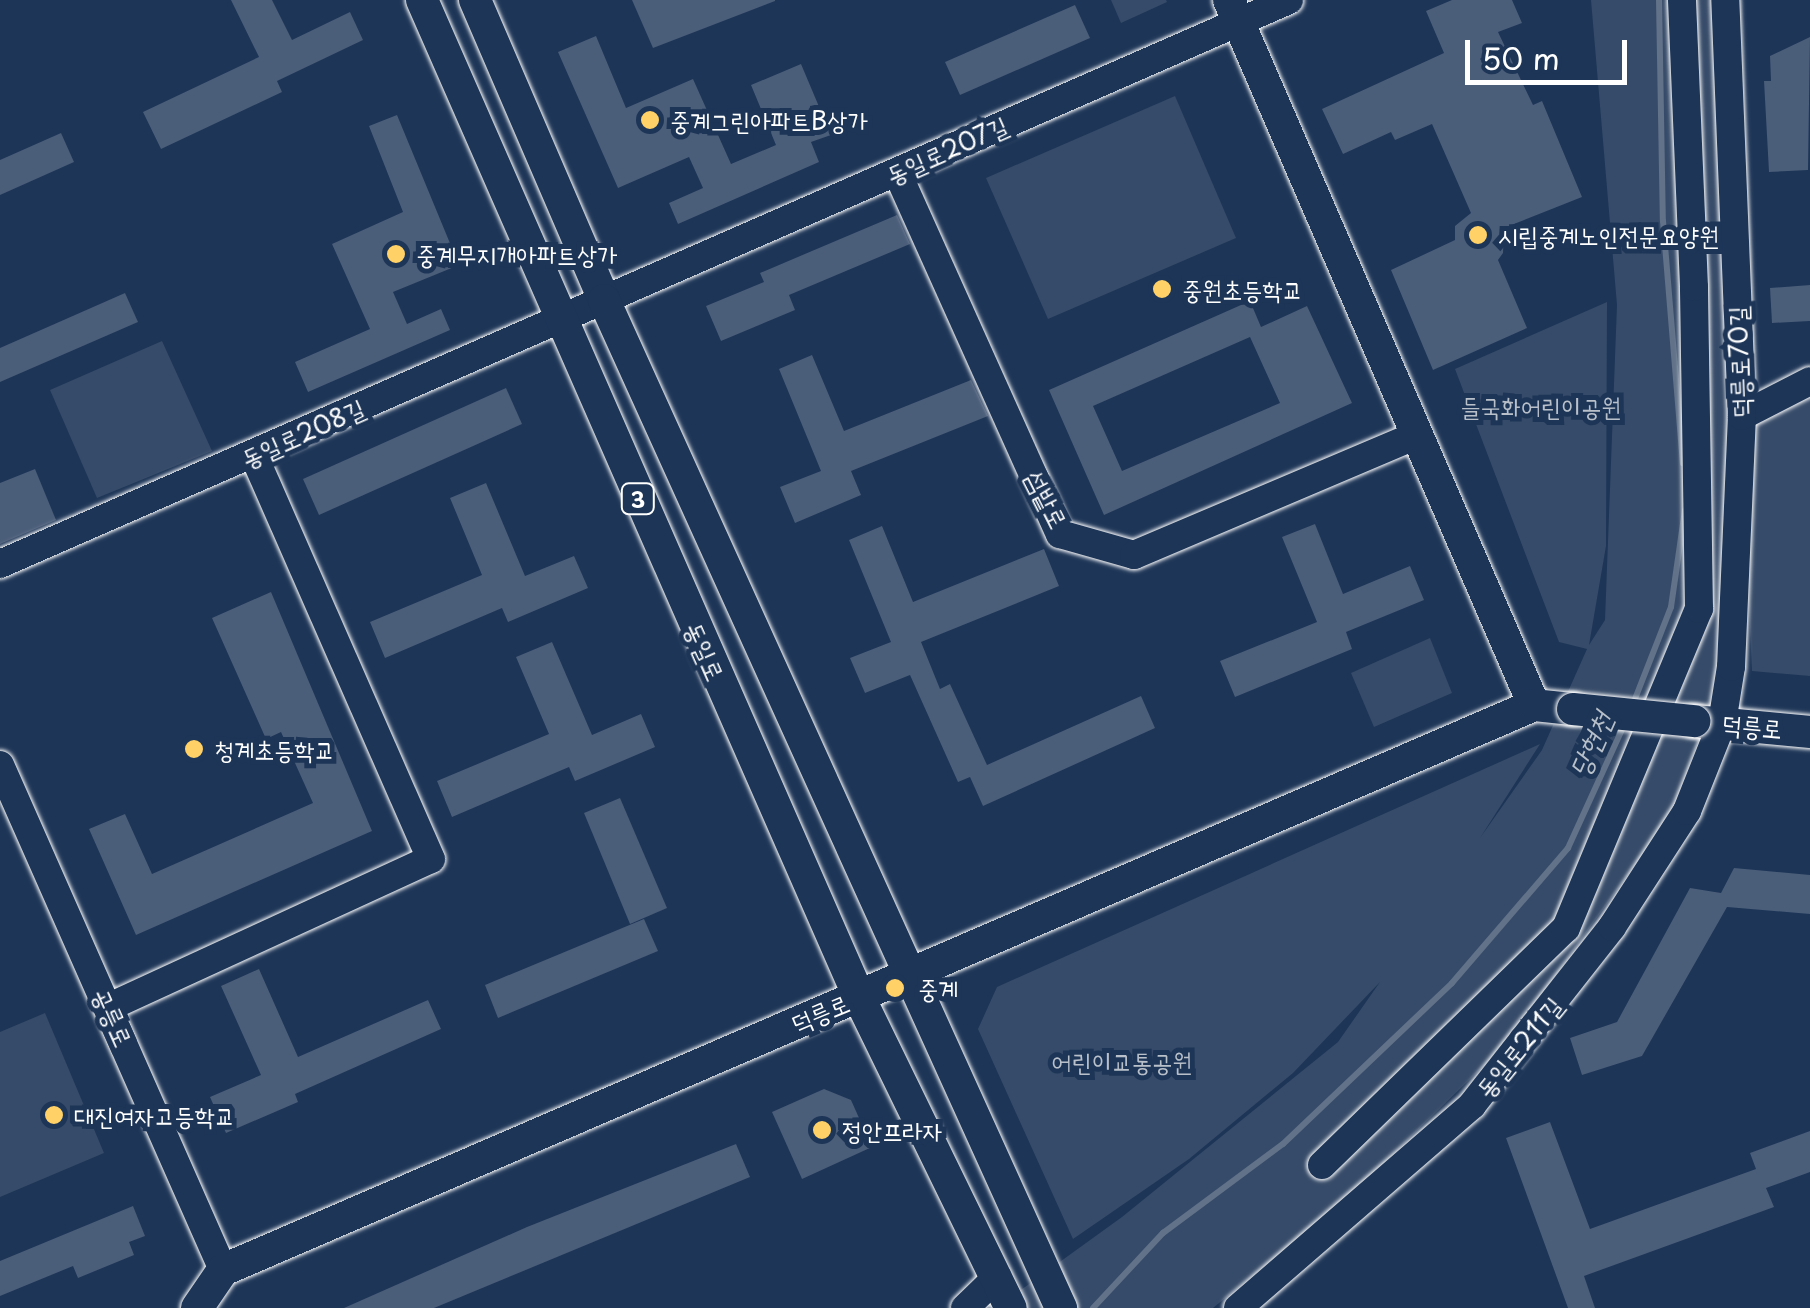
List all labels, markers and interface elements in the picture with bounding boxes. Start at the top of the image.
scale bar [1470,20,1632,82]
text: 50 m [1482,35,1560,80]
place label: 중계그린아파트B상가 [670,105,868,135]
marker: 중계그린아파트B상가 [639,109,661,131]
street label: 동일로207길 [882,110,1012,190]
place label: 시립중계노인전문요양원 [1498,220,1719,250]
marker: 시립중계노인전문요양원 [1467,224,1489,246]
place label: 중계무지개아파트상가 [416,239,617,269]
marker: 중계무지개아파트상가 [385,243,407,265]
place label: 중원초등학교 [1182,274,1303,304]
marker: 중원초등학교 [1151,278,1173,300]
street label: 덕릉로70길 [1722,305,1756,419]
park label: 들국화어린이공원 [1461,391,1621,421]
street label: 동일로208길 [237,392,369,474]
street label: 섬밭로 [1020,465,1074,533]
road number: 3 [620,482,656,516]
street label: 동일로 [679,617,731,685]
water label: 당현천 [1561,706,1619,782]
street label: 덕릉로 [1721,708,1783,744]
place label: 청계초등학교 [214,734,335,764]
marker: 청계초등학교 [183,738,205,760]
place label: 중계 [918,973,958,1003]
marker: 중계 [882,975,908,1001]
street label: 공릉로 [87,983,139,1051]
street label: 덕릉로 [786,987,854,1039]
street label: 동일로211길 [1469,991,1569,1103]
park label: 어린이교통공원 [1052,1046,1192,1076]
place label: 대진여자고등학교 [74,1100,235,1130]
marker: 대진여자고등학교 [43,1104,65,1126]
place label: 정안프라자 [842,1115,943,1145]
marker: 정안프라자 [811,1119,833,1141]

